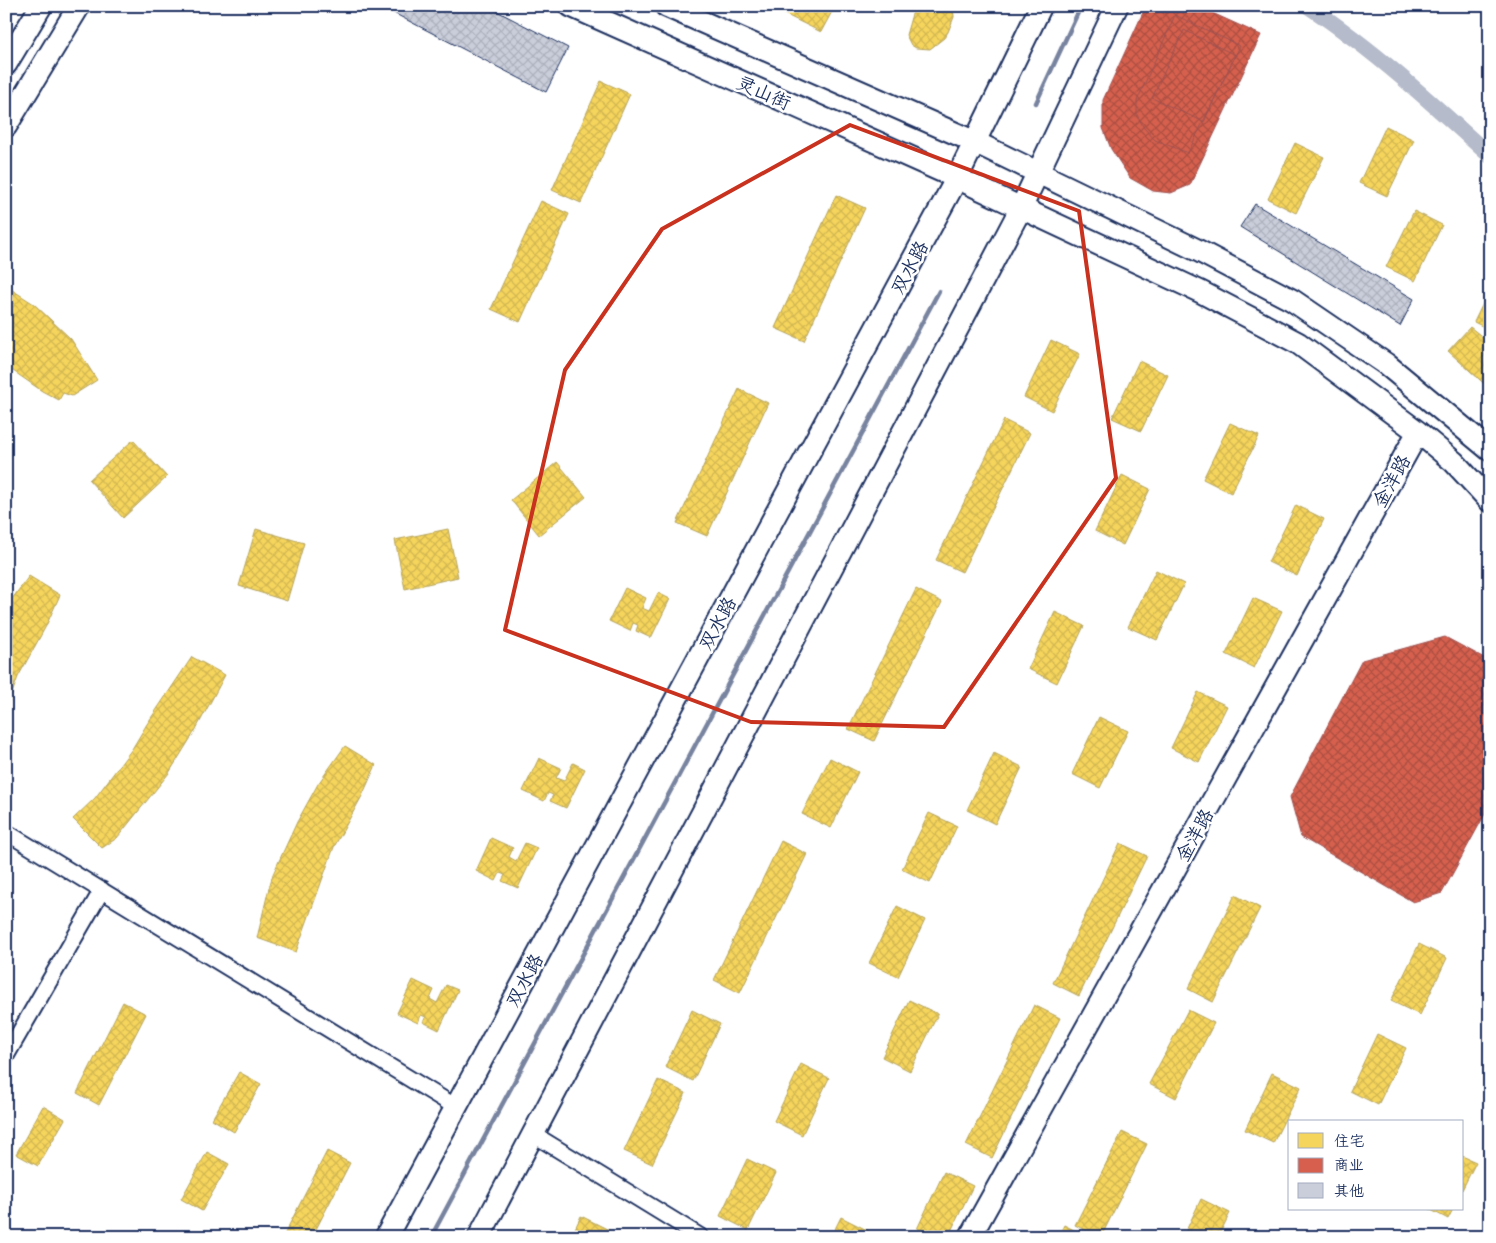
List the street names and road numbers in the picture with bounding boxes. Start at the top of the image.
street label: 灵山街 [731,66,797,119]
street label: 双水路 [881,234,937,300]
street label: 金洋路 [1363,448,1420,514]
street label: 双水路 [689,590,745,656]
street label: 金洋路 [1166,802,1223,868]
street label: 双水路 [496,947,552,1013]

